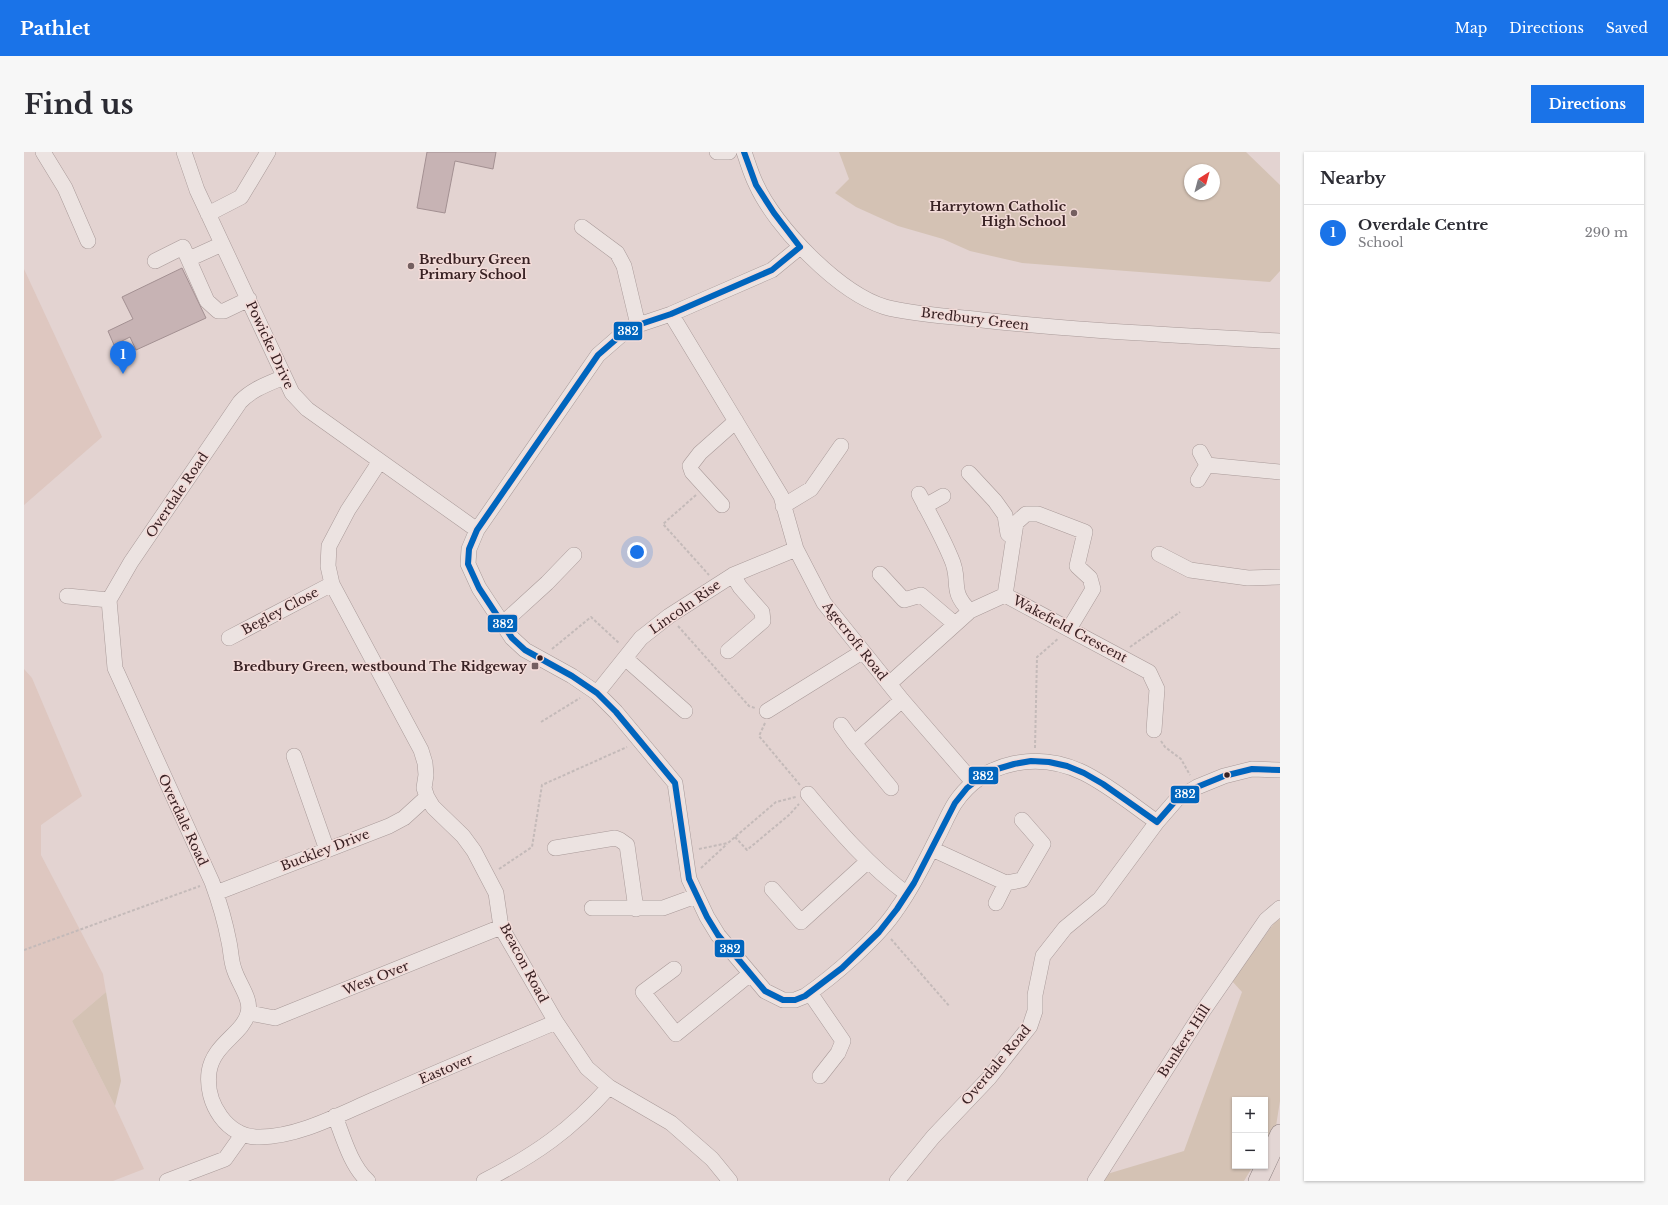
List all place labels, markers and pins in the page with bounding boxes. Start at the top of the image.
place label: Harrytown Catholic High School [930,198,1066,230]
marker: Harrytown Catholic High School [1069,208,1079,218]
place label: Bredbury Green Primary School [419,251,531,283]
marker: Bredbury Green Primary School [406,261,416,271]
pin: 1 [110,341,136,374]
unlabelled marker [535,653,545,663]
place label: Bredbury Green, westbound The Ridgeway [233,658,528,675]
marker: Bredbury Green, westbound The Ridgeway [530,661,540,671]
unlabelled marker [1222,770,1232,780]

